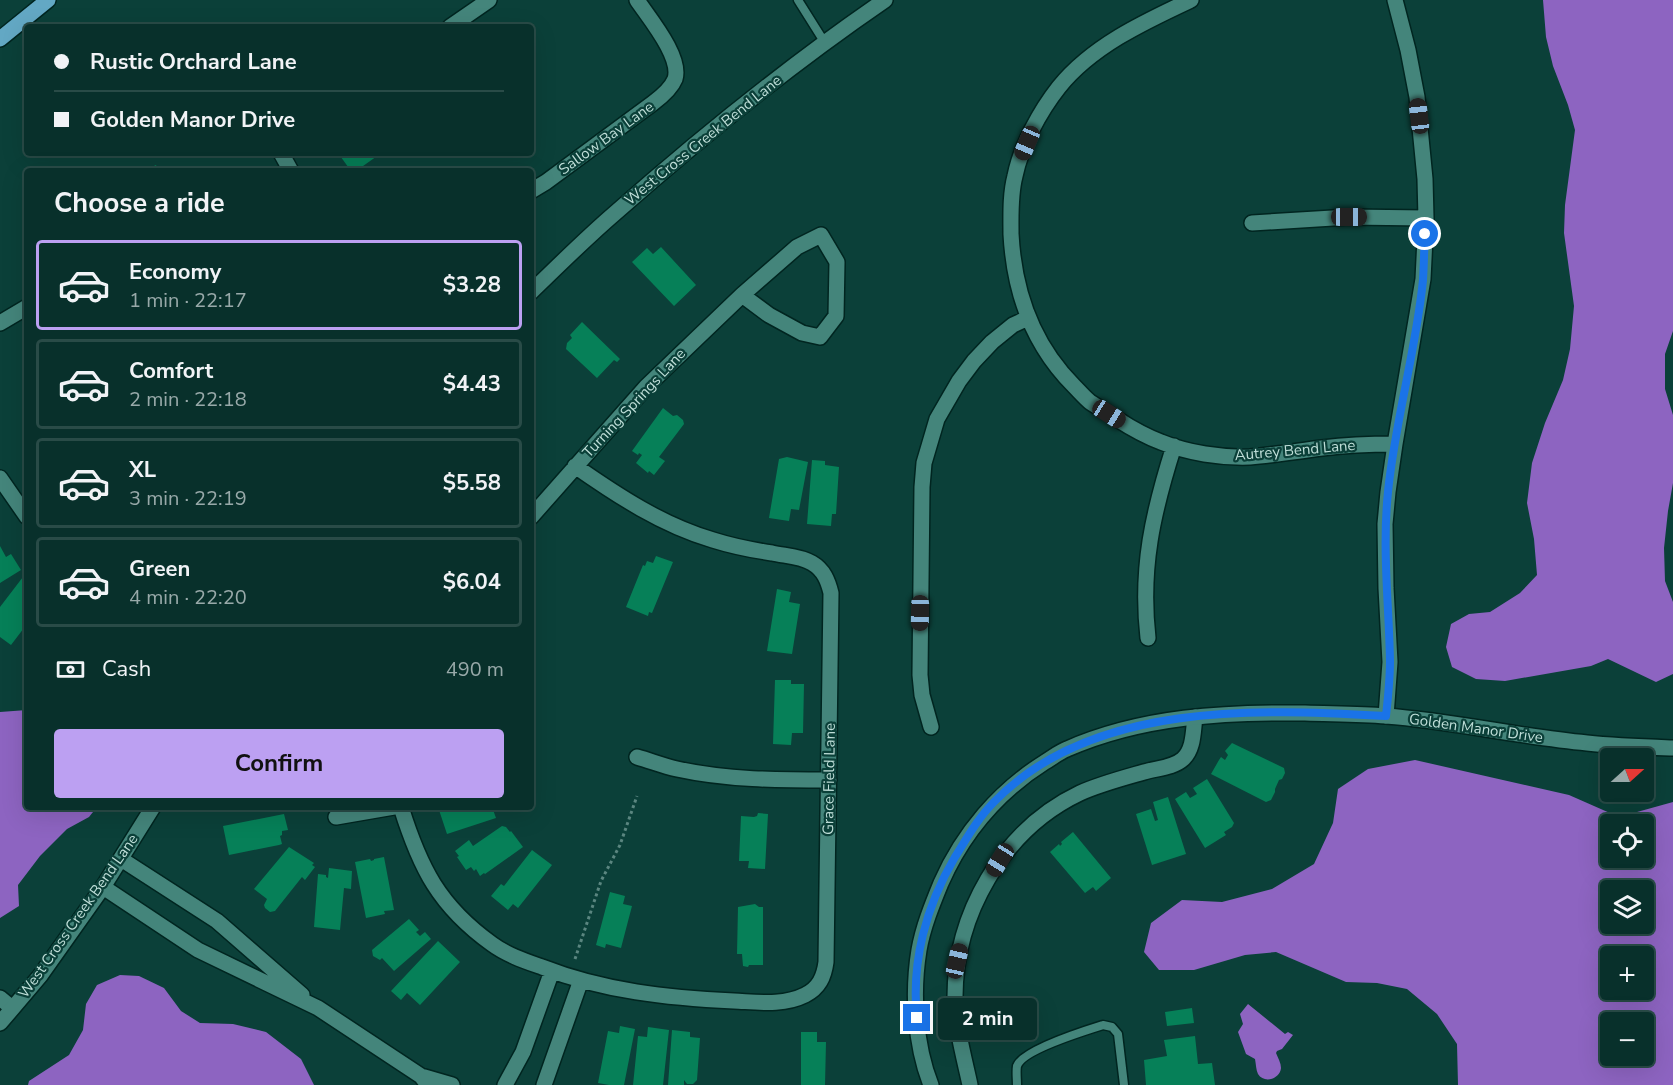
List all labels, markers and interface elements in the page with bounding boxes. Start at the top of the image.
text: Rustic Orchard Lane [90,47,297,77]
street label: West Cross Creek Bend Lane [620,70,786,210]
street label: Sallow Bay Lane [554,97,658,179]
car [1408,97,1430,135]
text: Golden Manor Drive [90,105,295,135]
car [1012,123,1042,163]
text: Choose a ride [54,185,225,222]
car [1331,208,1367,226]
route start [1411,220,1438,247]
text: Economy [129,257,221,287]
icon: car [57,258,111,312]
text: $3.28 [443,270,501,300]
text: 1 min · 22:17 [129,287,247,314]
street label: Turning Springs Lane [578,344,690,462]
text: Comfort [129,356,213,386]
icon: car [57,357,111,411]
text: $4.43 [443,369,501,399]
text: 2 min · 22:18 [129,386,247,413]
car [1089,397,1129,431]
street label: Autrey Bend Lane [1234,435,1356,465]
text: XL [129,455,156,485]
icon: car [57,456,111,510]
text: $5.58 [443,468,501,498]
text: 3 min · 22:19 [129,485,247,512]
text: Green [129,554,190,584]
icon: car [57,555,111,609]
text: $6.04 [443,567,501,597]
text: 4 min · 22:20 [129,584,247,611]
car [911,595,929,631]
icon: cash [54,653,87,686]
text: Cash [102,654,151,684]
text: 490 m [446,656,504,683]
street label: Golden Manor Drive [1408,709,1544,747]
street label: Grace Field Lane [818,723,840,835]
button: Confirm [54,729,504,798]
north arrow [1600,748,1654,802]
map controls [1600,748,1654,1066]
button: locate [1600,814,1654,868]
street label: West Cross Creek Bend Lane [13,830,143,1002]
car [983,840,1017,880]
button: layers [1600,880,1654,934]
car [944,941,970,981]
button: + [1600,946,1654,1000]
callout: 2 min [938,997,1037,1039]
route end [903,1004,930,1031]
text: 2 min [962,1005,1013,1032]
button: − [1600,1012,1654,1066]

